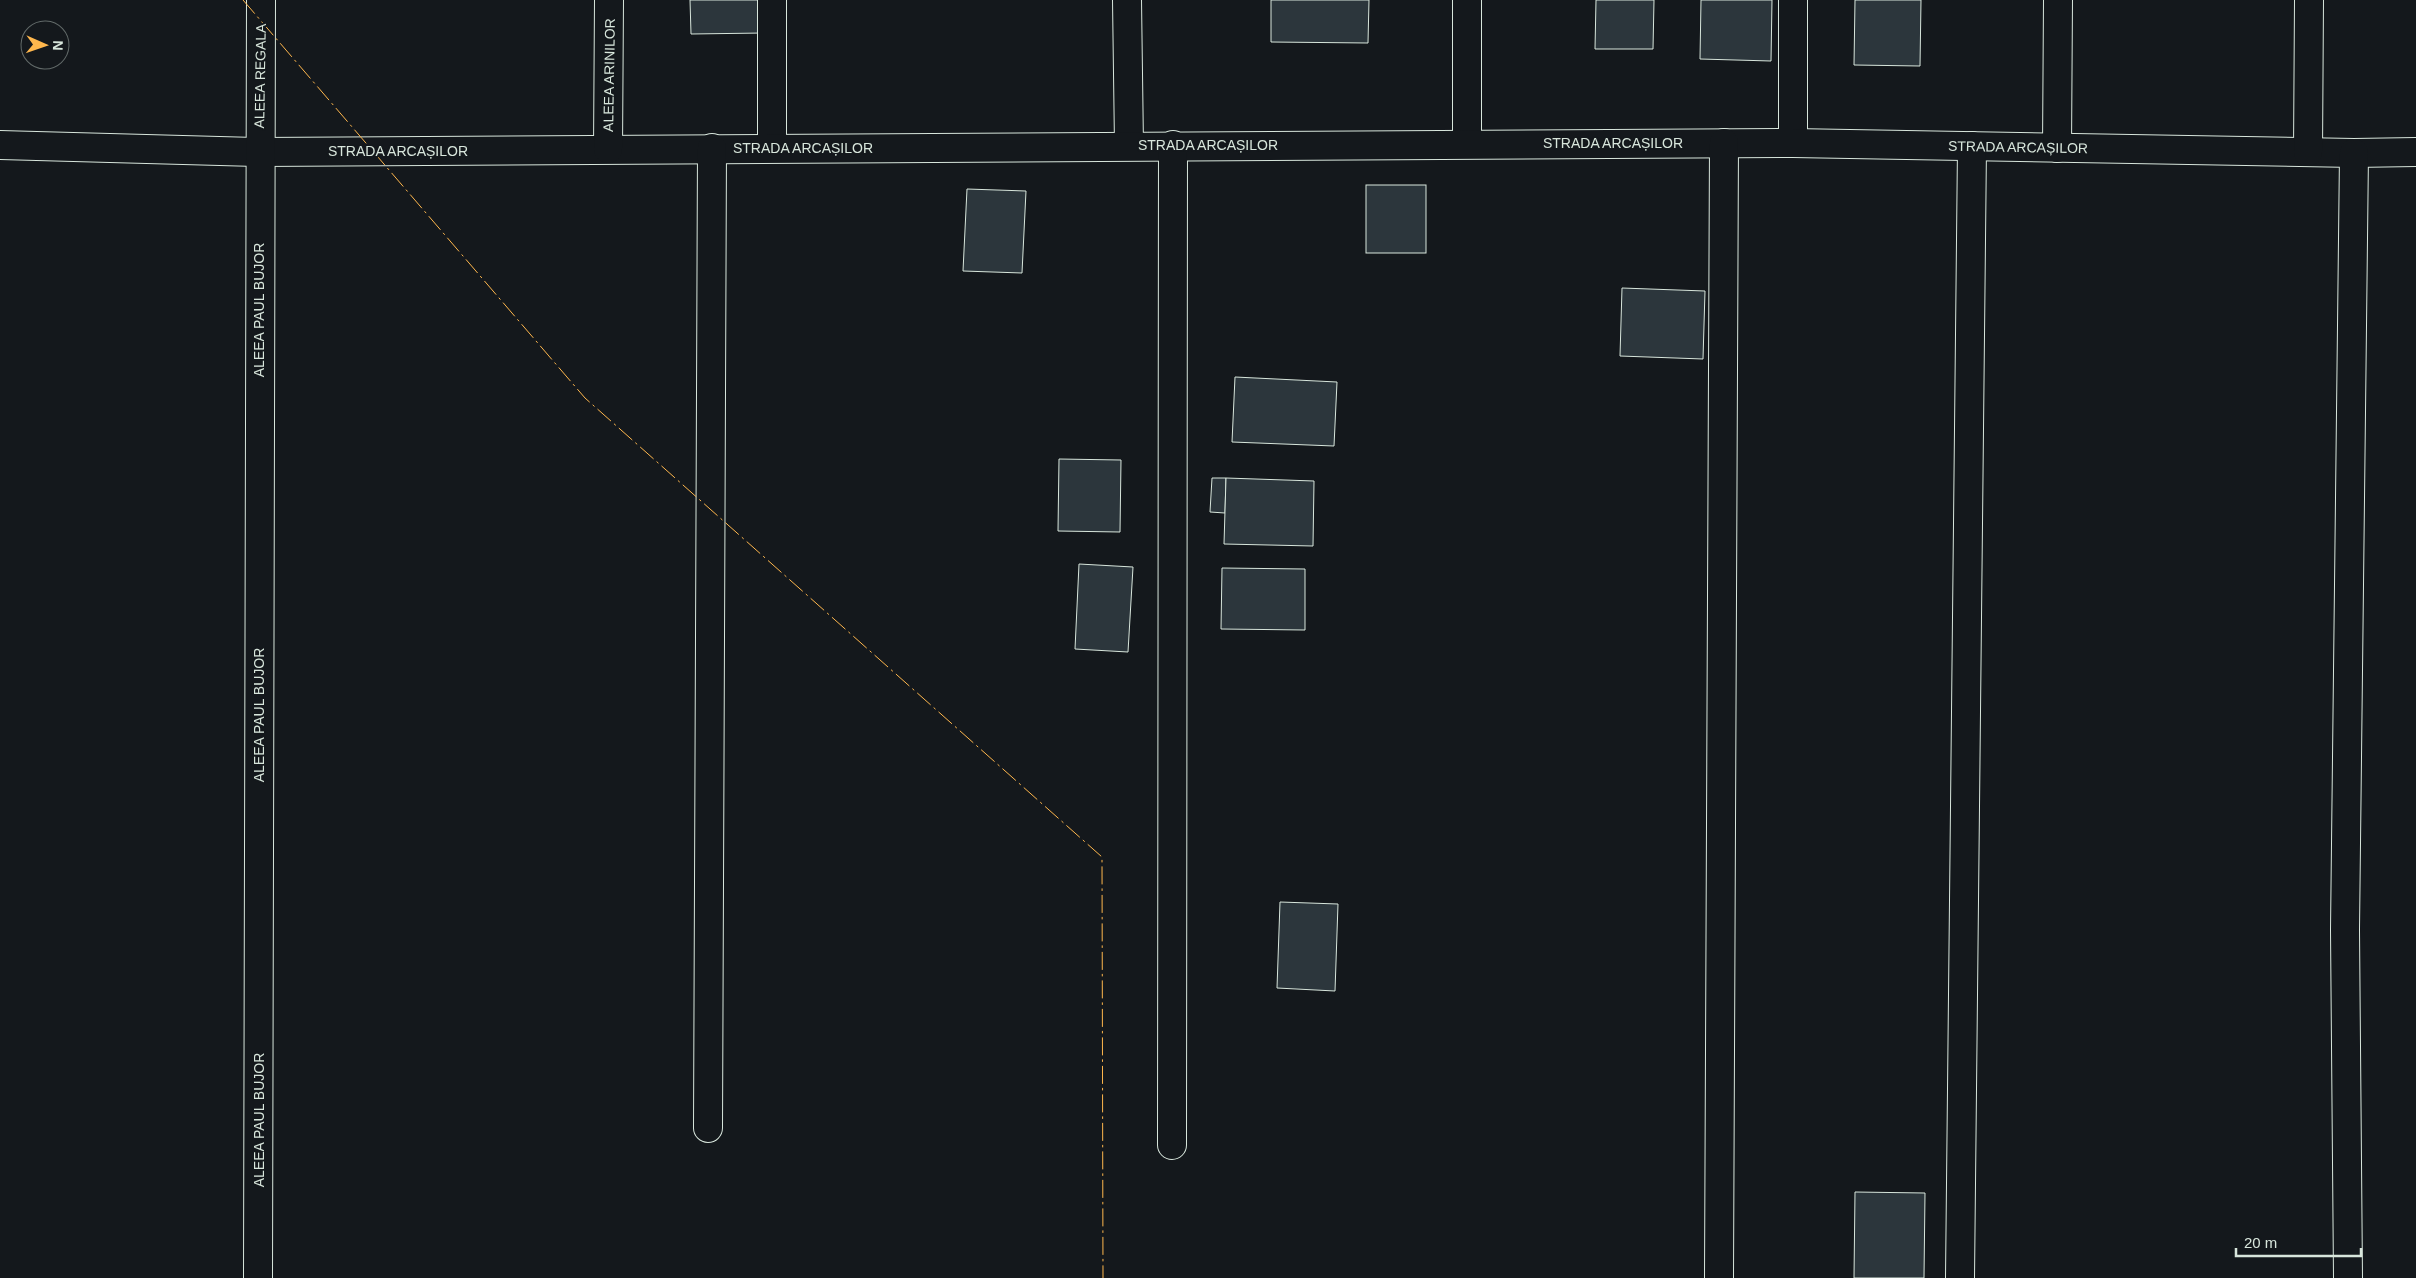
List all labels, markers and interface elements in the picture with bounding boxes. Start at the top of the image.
street label: ALEEA ARINILOR [600,18,618,132]
north arrow [20,20,70,70]
street label: ALEEA REGALA [251,23,269,129]
text: N [50,40,66,51]
street label: STRADA ARCAȘILOR [1543,135,1683,151]
street label: STRADA ARCAȘILOR [1138,137,1278,153]
street label: STRADA ARCAȘILOR [1948,138,2088,156]
street label: STRADA ARCAȘILOR [733,140,873,156]
street label: STRADA ARCAȘILOR [328,143,468,159]
street label: ALEEA PAUL BUJOR [251,243,267,377]
street label: ALEEA PAUL BUJOR [251,648,267,782]
street label: ALEEA PAUL BUJOR [251,1053,267,1187]
scale bar [2236,1226,2361,1258]
text: 20 m [2244,1234,2277,1251]

